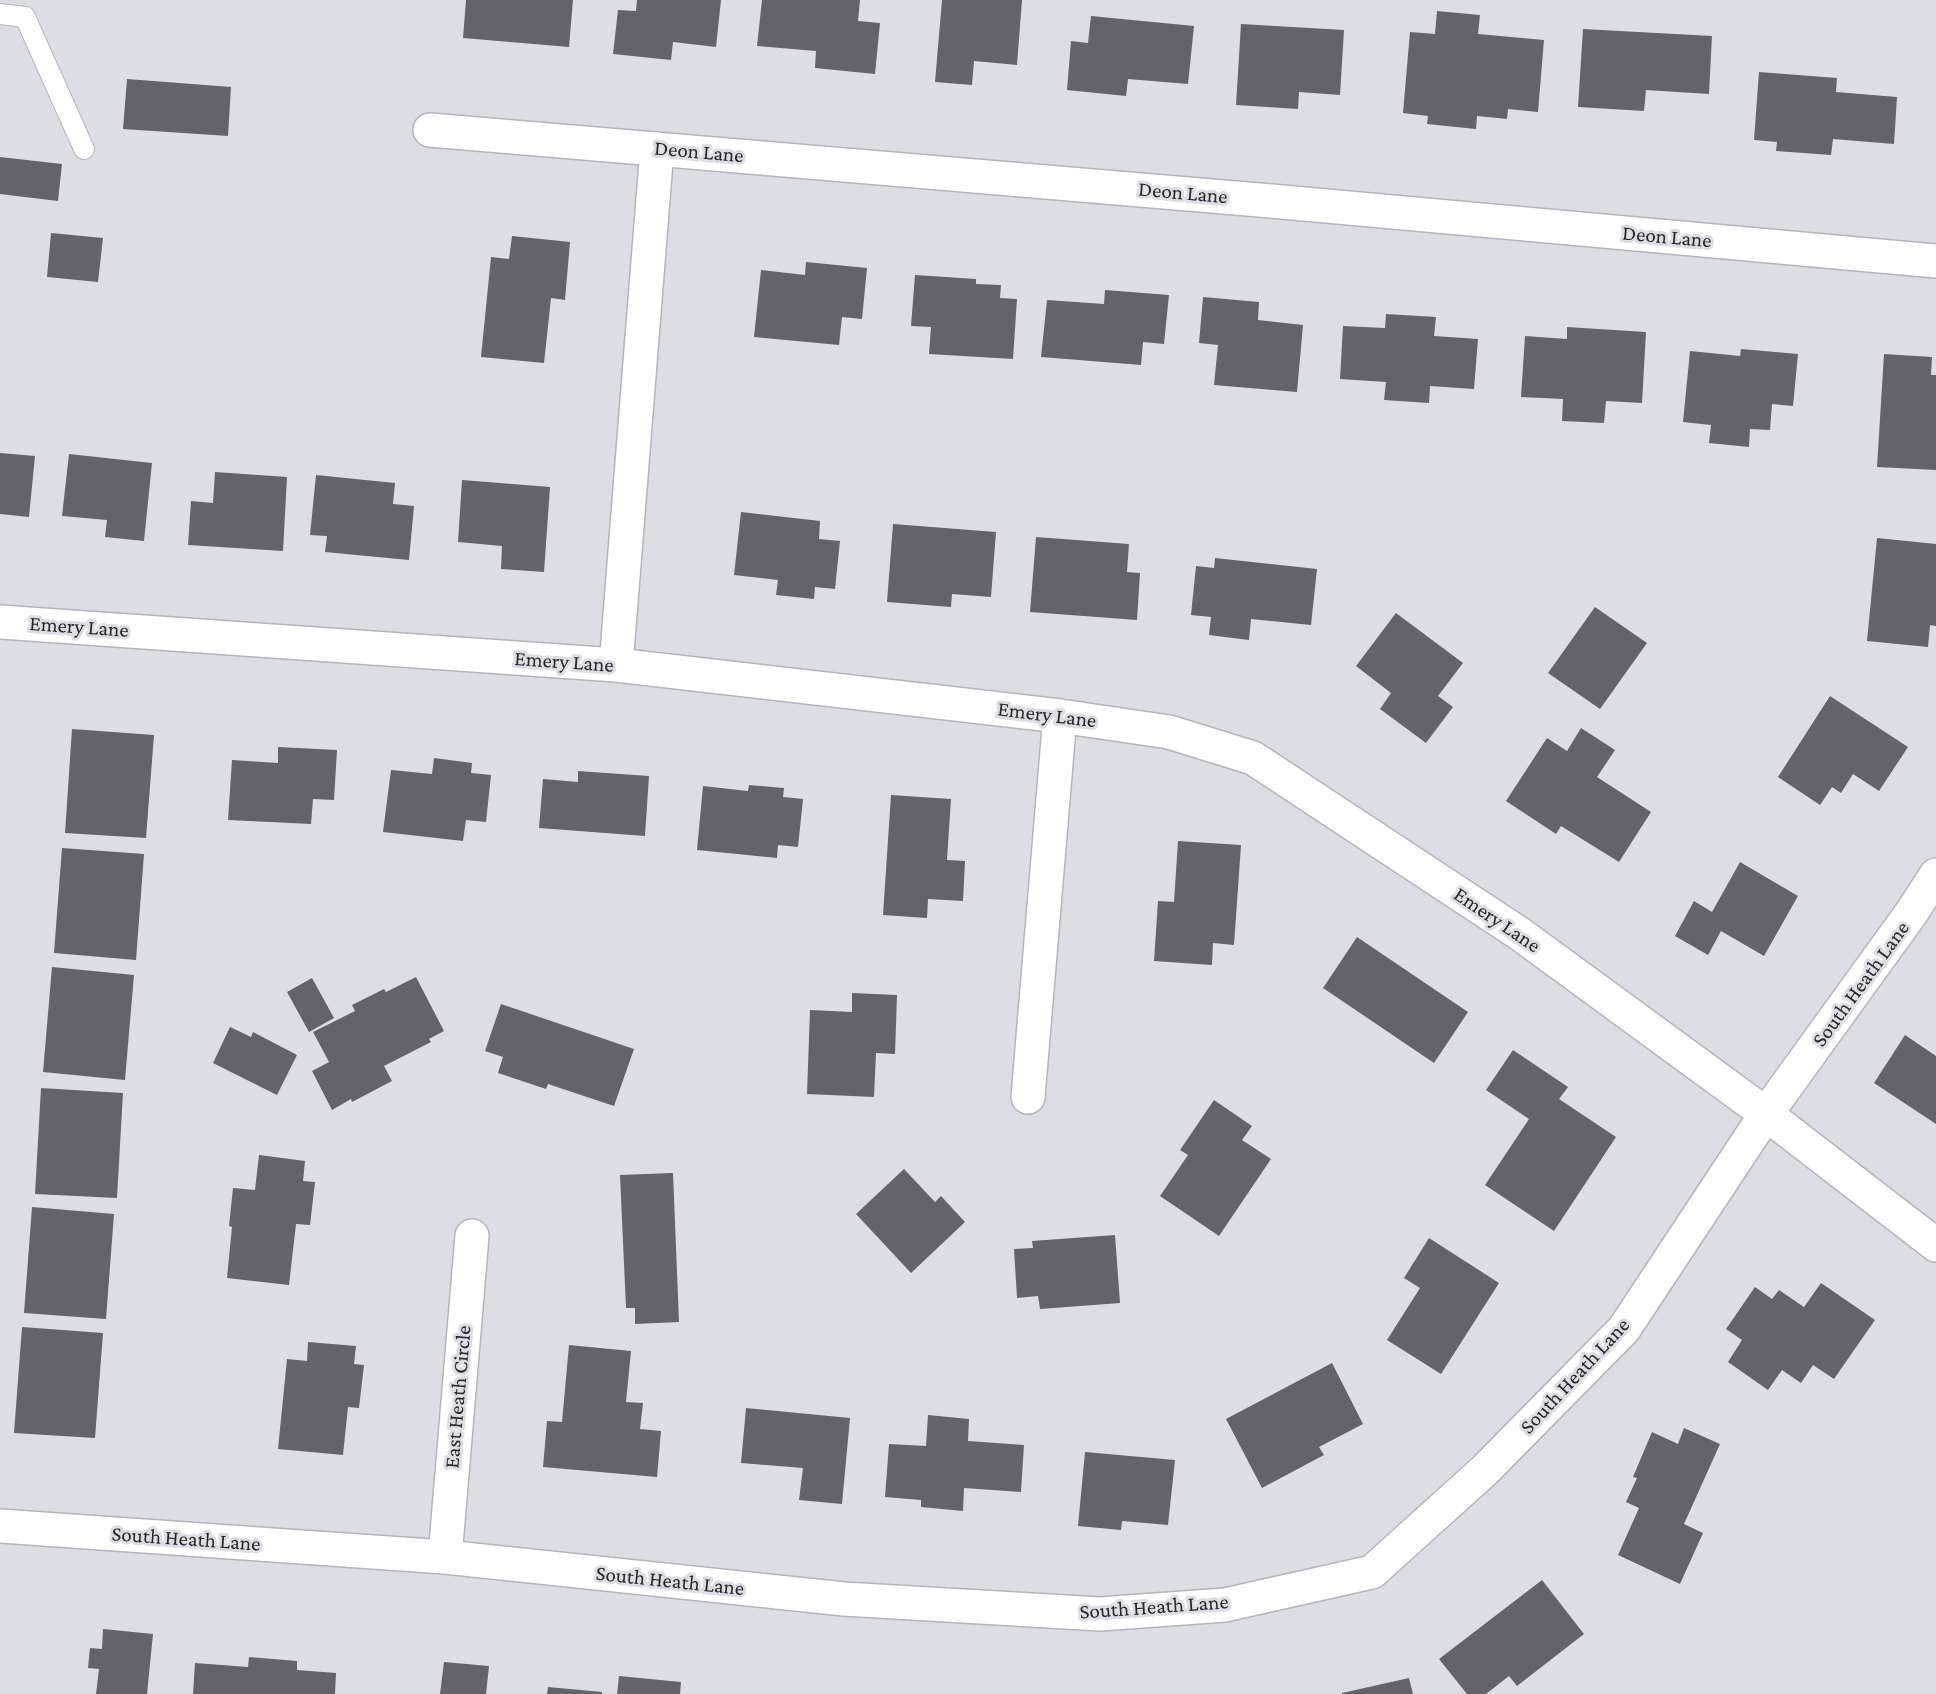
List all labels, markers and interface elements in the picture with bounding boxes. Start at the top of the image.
street label: Deon Lane [653,136,745,168]
street label: Deon Lane [1137,177,1229,209]
street label: Deon Lane [1621,221,1713,253]
street label: Emery Lane [29,611,129,643]
street label: Emery Lane [514,646,614,678]
street label: Emery Lane [996,696,1098,734]
street label: Emery Lane [1449,882,1545,958]
street label: South Heath Lane [1807,916,1915,1052]
street label: South Heath Lane [1515,1313,1635,1439]
street label: East Heath Circle [439,1324,477,1470]
street label: South Heath Lane [111,1521,261,1557]
street label: South Heath Lane [595,1561,745,1601]
street label: South Heath Lane [1079,1589,1229,1625]

